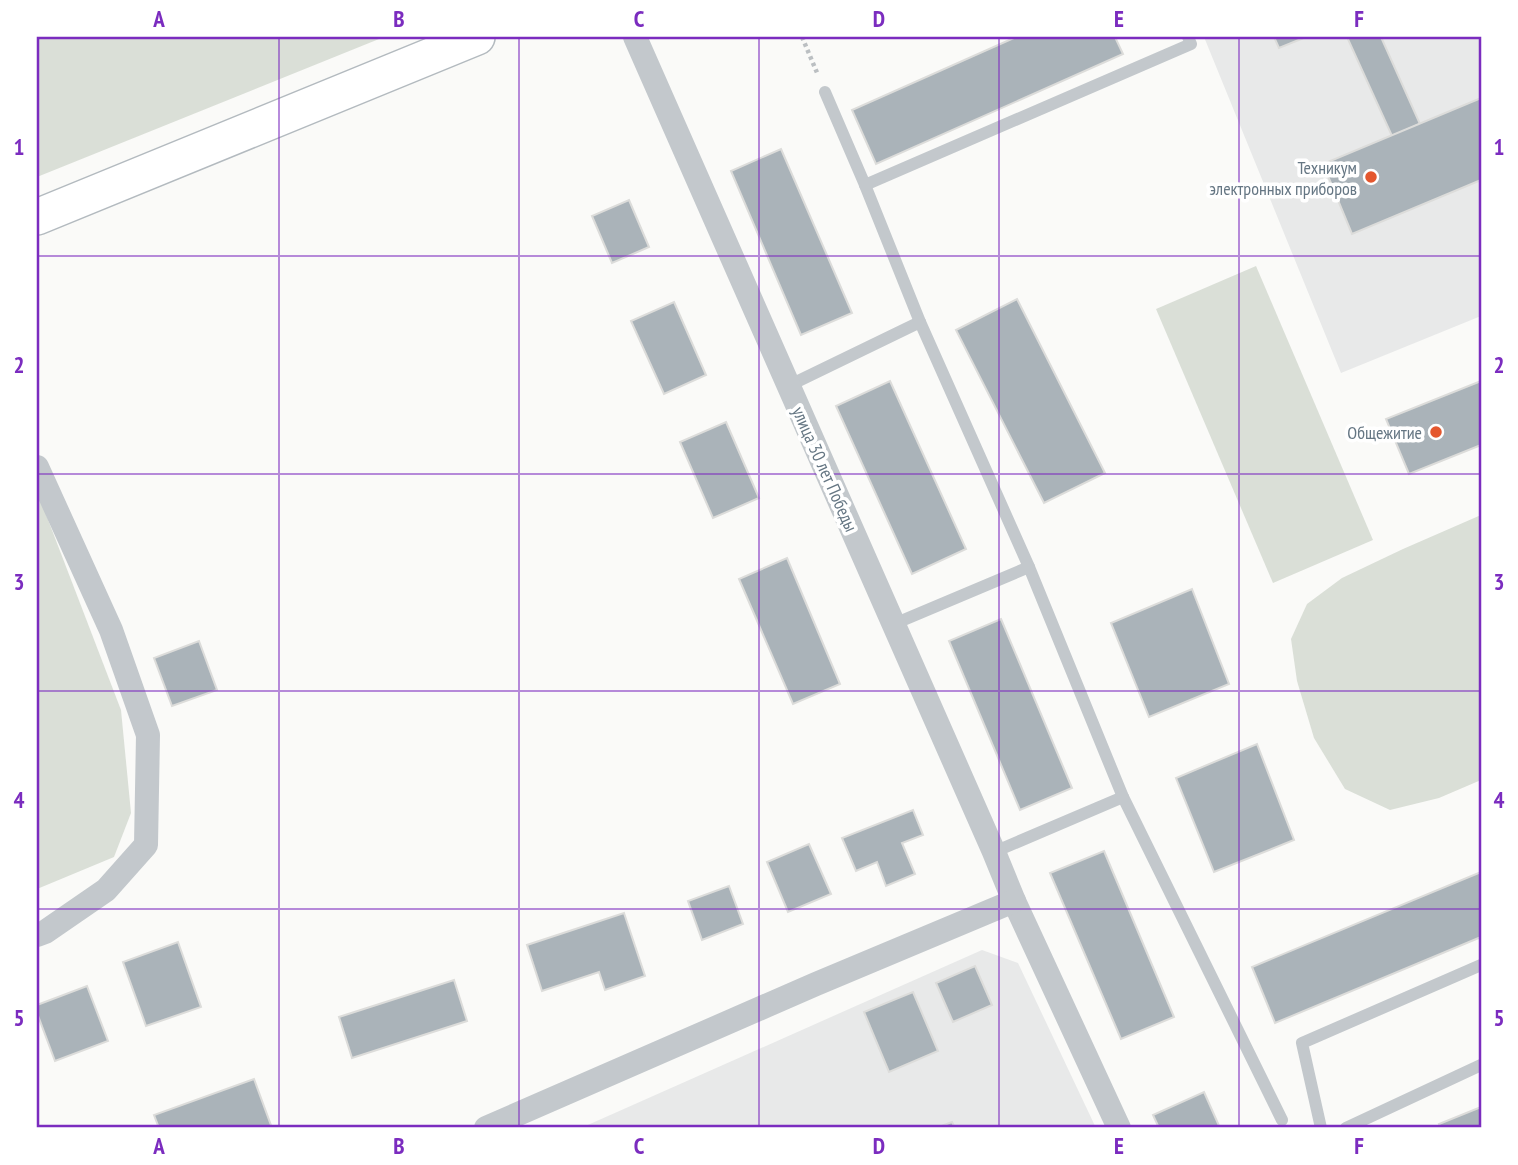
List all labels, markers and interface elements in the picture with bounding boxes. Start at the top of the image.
text: A [152,4,165,33]
text: B [393,4,405,33]
text: C [634,4,645,33]
text: D [873,4,885,33]
text: E [1114,4,1124,33]
text: F [1354,4,1364,33]
text: 1 [14,132,25,161]
text: 1 [1494,132,1505,161]
place label: Техникум электронных приборов [1209,156,1357,200]
marker: Техникум электронных приборов [1363,169,1379,185]
text: 2 [14,350,25,379]
text: 2 [1494,350,1505,379]
street label: улица 30 лет Победы [787,403,863,535]
place label: Общежитие [1347,421,1422,444]
marker: Общежитие [1428,424,1444,440]
text: 3 [14,567,25,596]
text: 3 [1494,567,1505,596]
text: 4 [14,785,25,814]
text: 4 [1494,785,1505,814]
text: 5 [14,1003,25,1032]
text: 5 [1494,1003,1505,1032]
text: A [152,1131,165,1160]
text: B [393,1131,405,1160]
text: C [634,1131,645,1160]
text: D [873,1131,885,1160]
text: E [1114,1131,1124,1160]
text: F [1354,1131,1364,1160]

